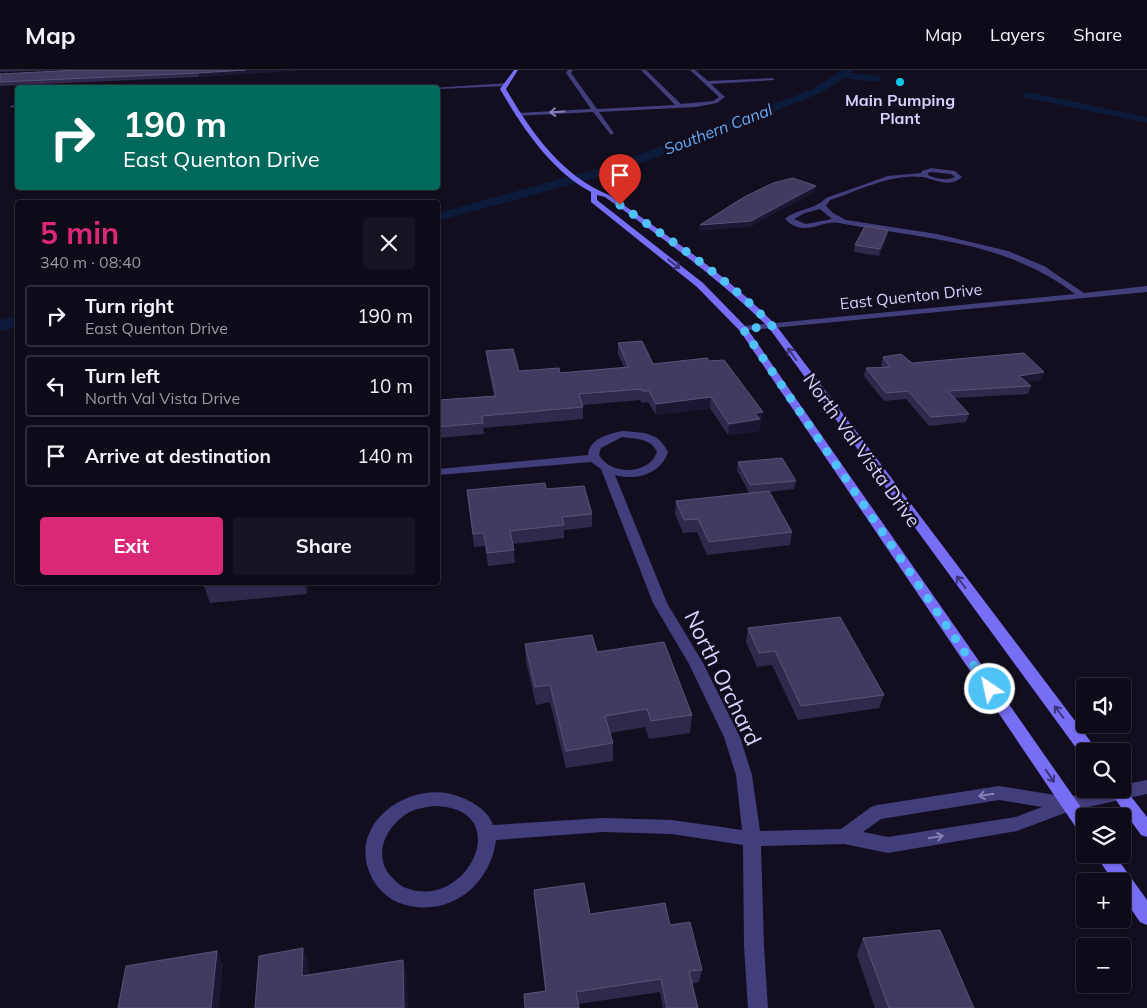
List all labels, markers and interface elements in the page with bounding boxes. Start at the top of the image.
text: Map [25,20,76,50]
text: Map [925,23,962,46]
text: Layers [990,23,1045,46]
text: Share [1073,23,1122,46]
marker: Main Pumping Plant [894,76,906,88]
place label: Main Pumping Plant [845,90,955,128]
water label: Southern Canal [661,99,775,159]
text: 190 m [123,102,227,146]
icon: right [40,105,105,170]
one-way arrow [549,108,565,117]
text: East Quenton Drive [123,145,320,173]
pin [599,154,641,205]
icon: arrive [606,161,634,189]
text: 5 min [40,214,119,252]
button: close [363,217,415,269]
text: 340 m · 08:40 [40,252,141,272]
one-way arrow [667,258,680,269]
street label: East Quenton Drive [839,279,983,313]
text: Turn right [85,294,174,318]
icon: right [42,302,70,330]
text: 190 m [357,304,413,328]
text: East Quenton Drive [85,318,228,338]
one-way arrow [787,347,797,361]
text: Turn left [85,364,160,388]
street label: North Val Vista Drive [798,368,926,532]
icon: left [42,372,70,400]
text: 10 m [369,374,413,398]
text: North Val Vista Drive [85,388,240,408]
icon: arrive [42,442,70,470]
text: Arrive at destination [85,444,271,468]
text: 140 m [357,444,413,468]
button: Exit [40,517,223,575]
button: Share [233,517,415,575]
one-way arrow [956,575,966,589]
street label: North Orchard [678,606,768,750]
position arrow [963,662,1015,714]
map controls [1076,678,1131,993]
button: sound [1076,678,1131,733]
one-way arrow [1053,706,1064,719]
button: search [1076,743,1131,798]
one-way arrow [1045,769,1055,783]
one-way arrow [979,791,995,801]
button: layers [1076,808,1131,863]
one-way arrow [928,832,944,842]
button: + [1076,873,1131,928]
button: − [1076,938,1131,993]

